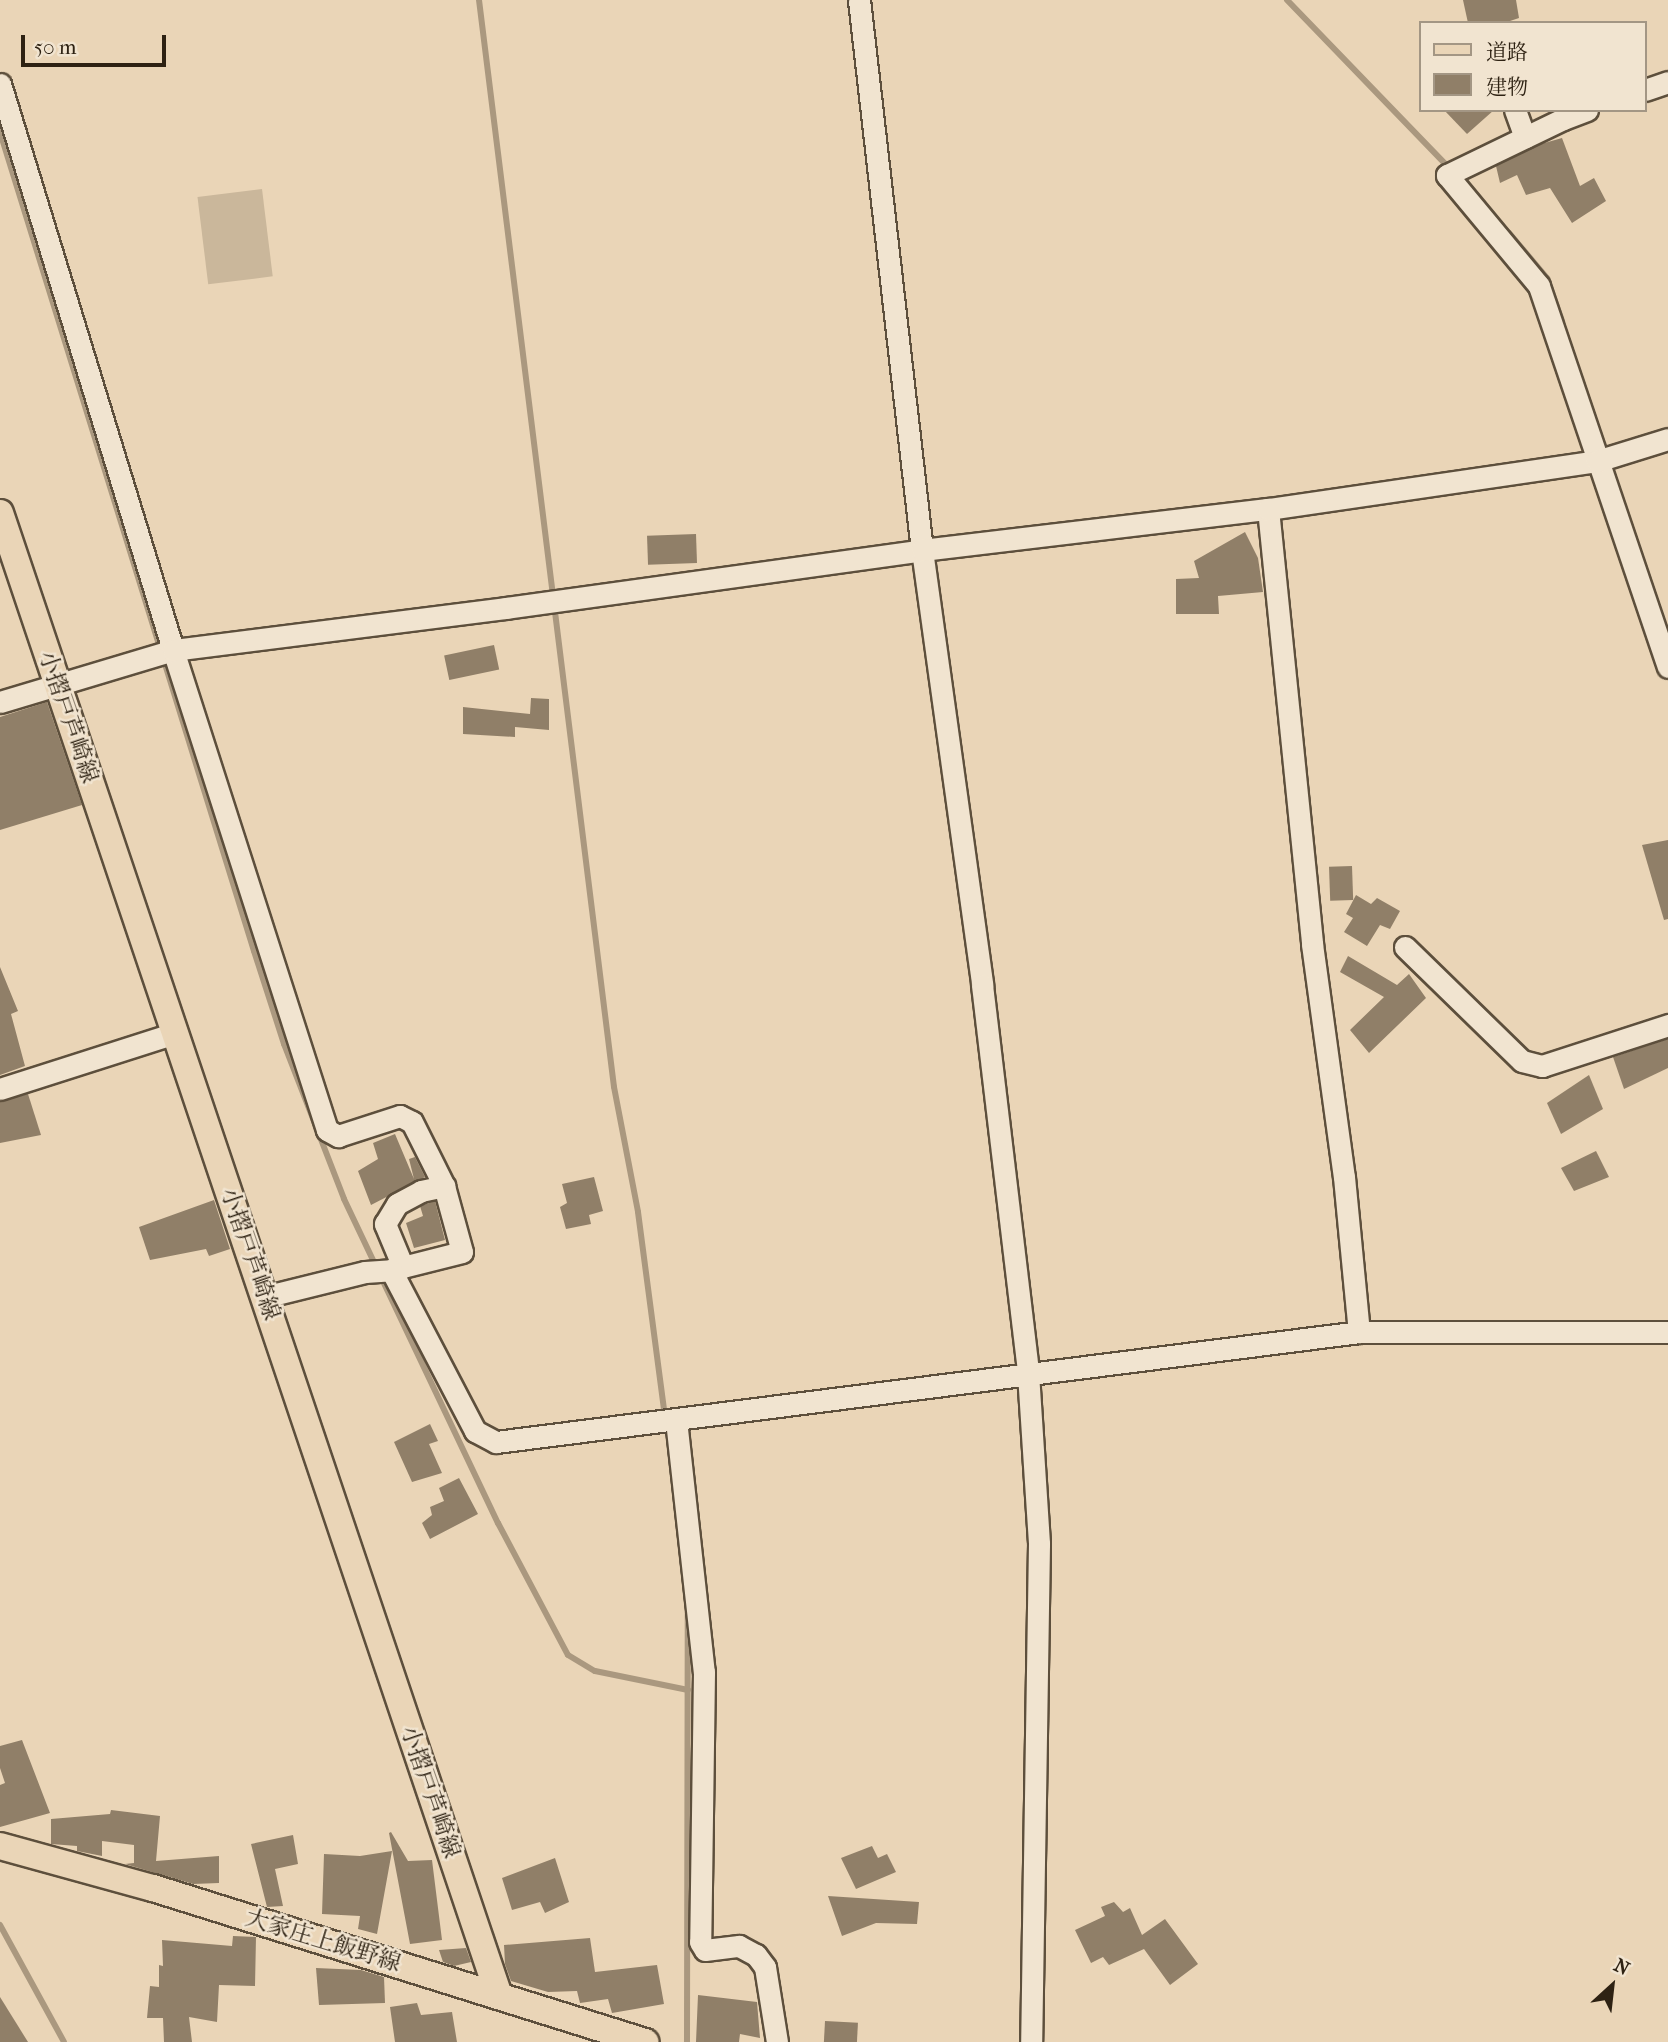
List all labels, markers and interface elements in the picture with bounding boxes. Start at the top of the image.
scale bar [24,21,170,65]
legend [1420,21,1647,112]
text: 50 m [34,35,77,59]
text: 道路 [1486,40,1528,64]
text: 建物 [1486,75,1528,99]
street label: 小摺戸芦崎線 [32,647,104,787]
street label: 小摺戸芦崎線 [214,1184,286,1324]
street label: 小摺戸芦崎線 [394,1722,466,1862]
street label: 大家庄上飯野線 [242,1904,404,1978]
north arrow [1577,1951,1647,2021]
text: N [1610,1954,1633,1980]

